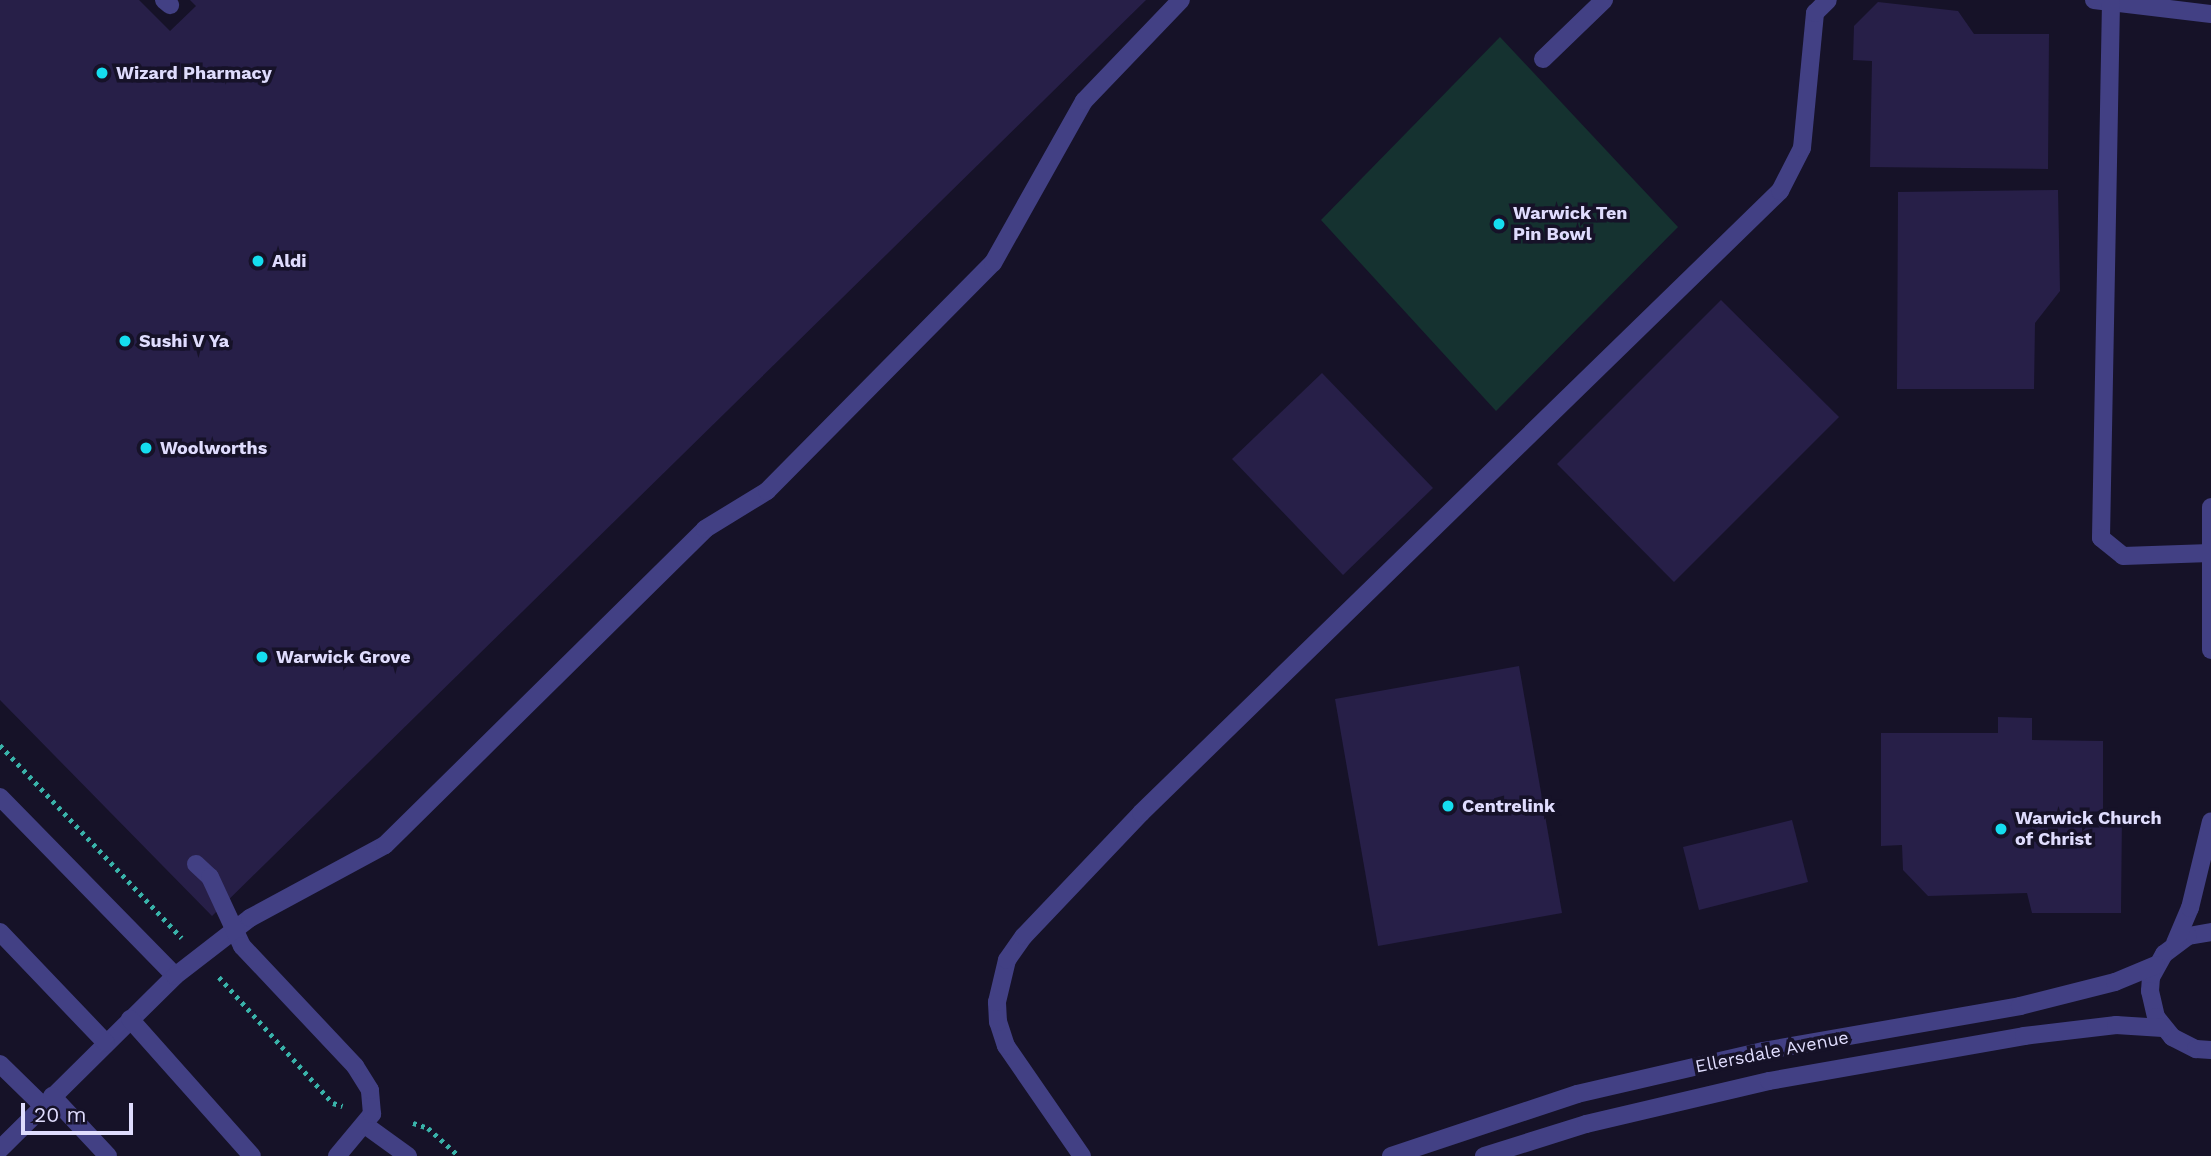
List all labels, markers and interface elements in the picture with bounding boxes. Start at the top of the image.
place label: Wizard Pharmacy [116,62,272,84]
marker: Wizard Pharmacy [94,65,110,81]
place label: Warwick Ten Pin Bowl [1513,203,1628,246]
marker: Warwick Ten Pin Bowl [1491,216,1507,232]
place label: Aldi [272,250,307,272]
marker: Aldi [250,253,266,269]
place label: Sushi V Ya [139,330,231,352]
marker: Sushi V Ya [117,333,133,349]
place label: Woolworths [160,437,267,459]
marker: Woolworths [138,440,154,456]
place label: Warwick Grove [276,646,411,668]
marker: Warwick Grove [254,649,270,665]
place label: Centrelink [1462,795,1555,817]
marker: Centrelink [1440,798,1456,814]
place label: Warwick Church of Christ [2015,808,2162,850]
marker: Warwick Church of Christ [1993,821,2009,837]
street label: Ellersdale Avenue [1693,1026,1851,1078]
scale bar [24,1090,136,1134]
text: 20 m [34,1102,86,1127]

